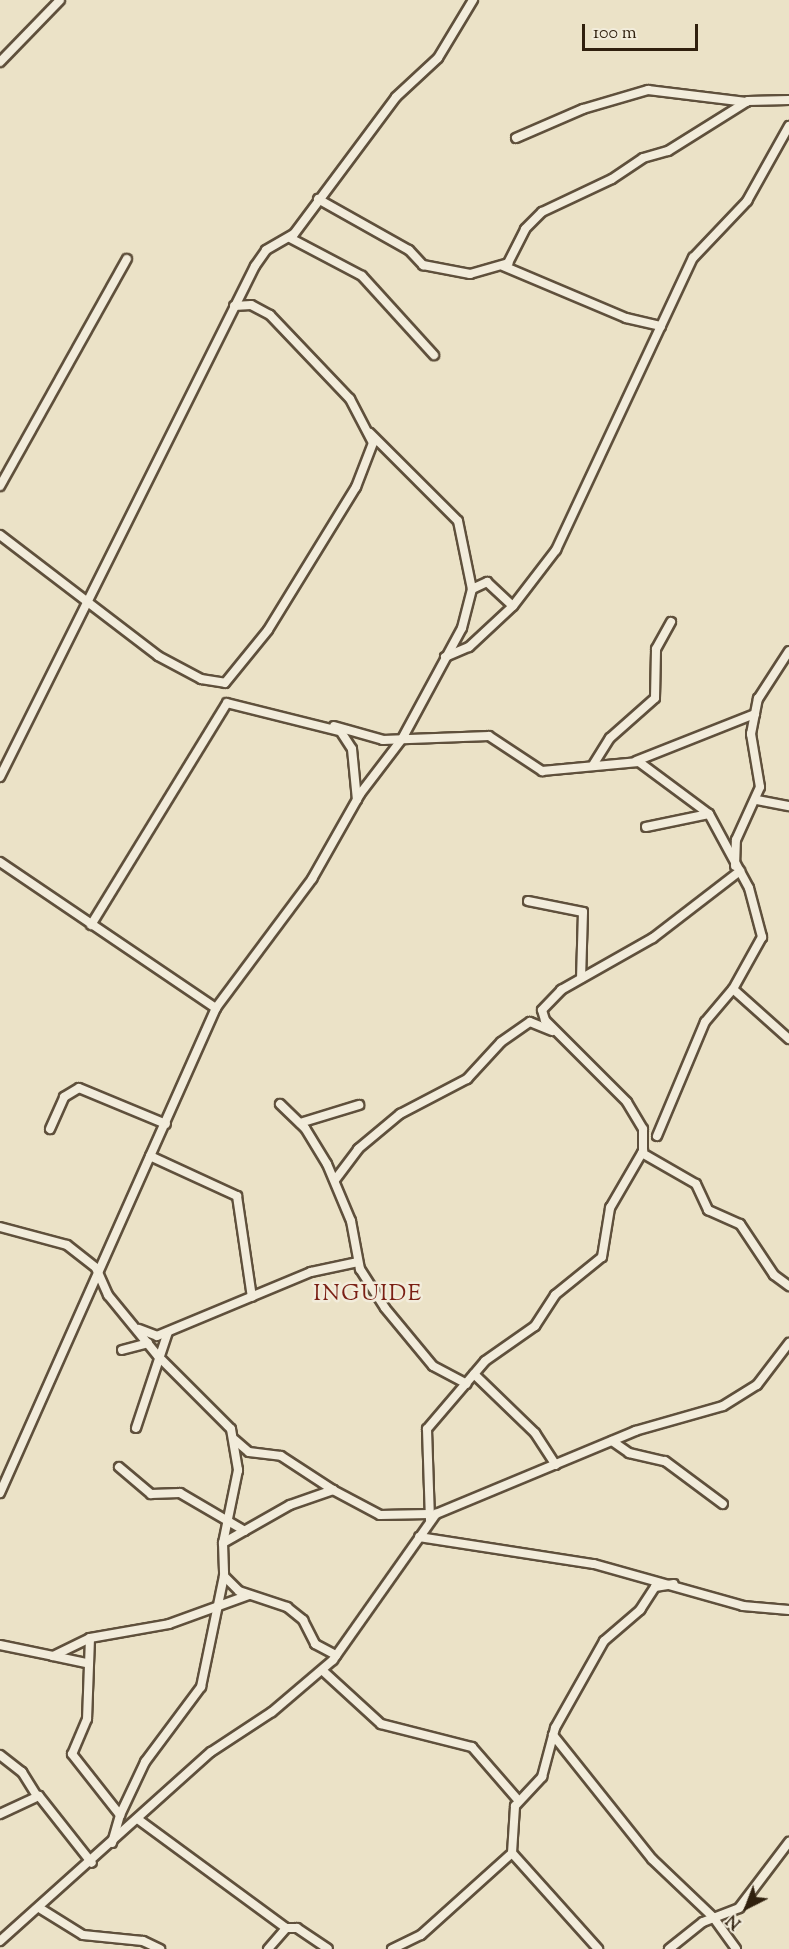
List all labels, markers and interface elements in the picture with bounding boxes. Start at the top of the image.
scale bar [585,12,700,50]
text: 100 m [593,21,637,47]
district label: INGUIDE [313,1283,423,1309]
north arrow [717,1877,777,1937]
text: N [722,1908,747,1934]

